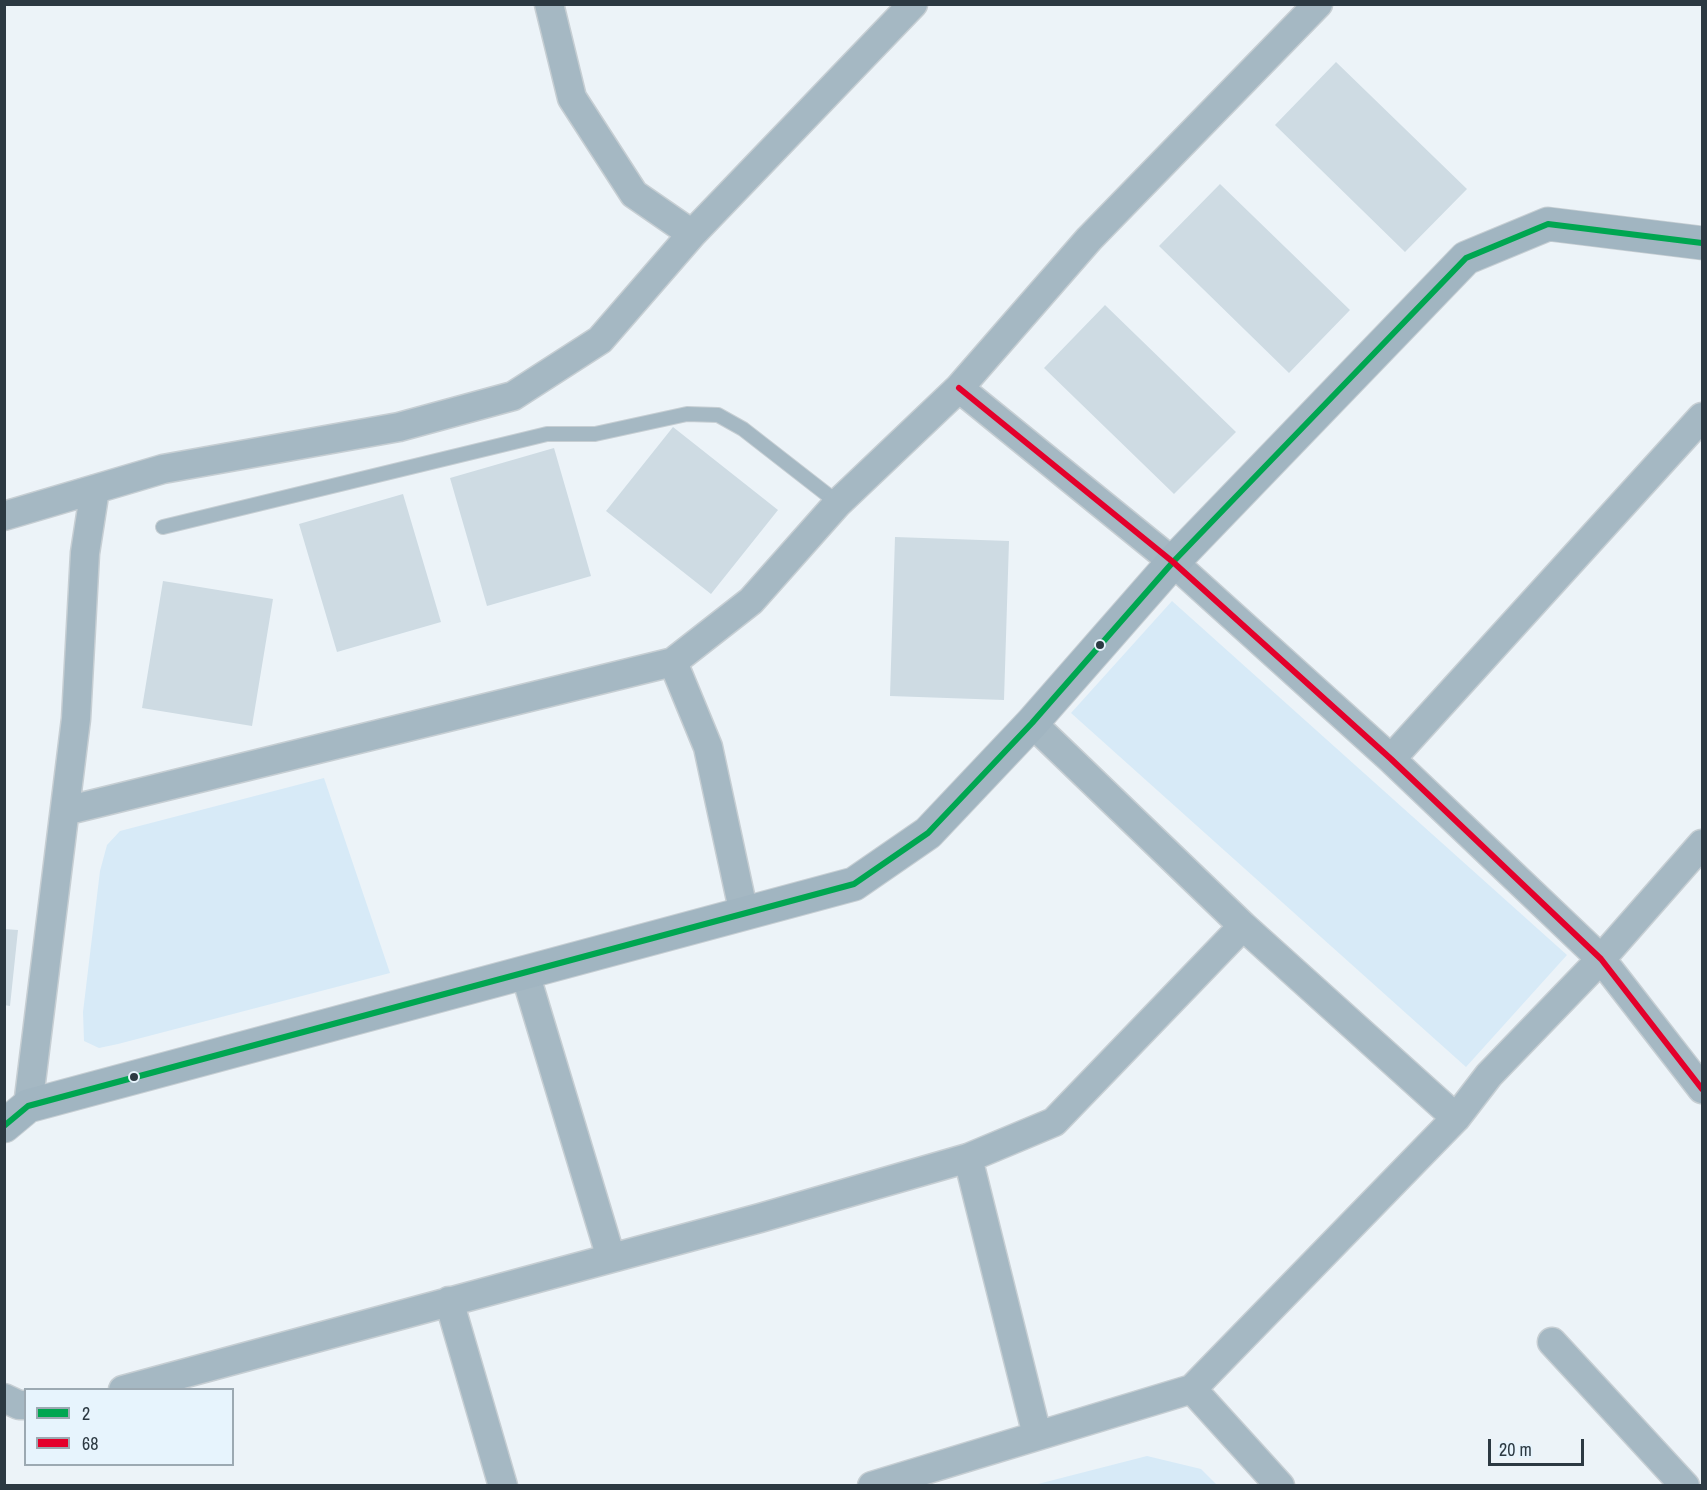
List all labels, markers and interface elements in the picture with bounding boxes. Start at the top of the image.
unlabelled marker [1094,639,1106,651]
unlabelled marker [128,1071,140,1083]
legend [24,1388,234,1466]
text: 2 [82,1401,90,1426]
scale bar [1491,1427,1587,1465]
text: 68 [82,1431,98,1456]
text: 20 m [1499,1437,1532,1462]

